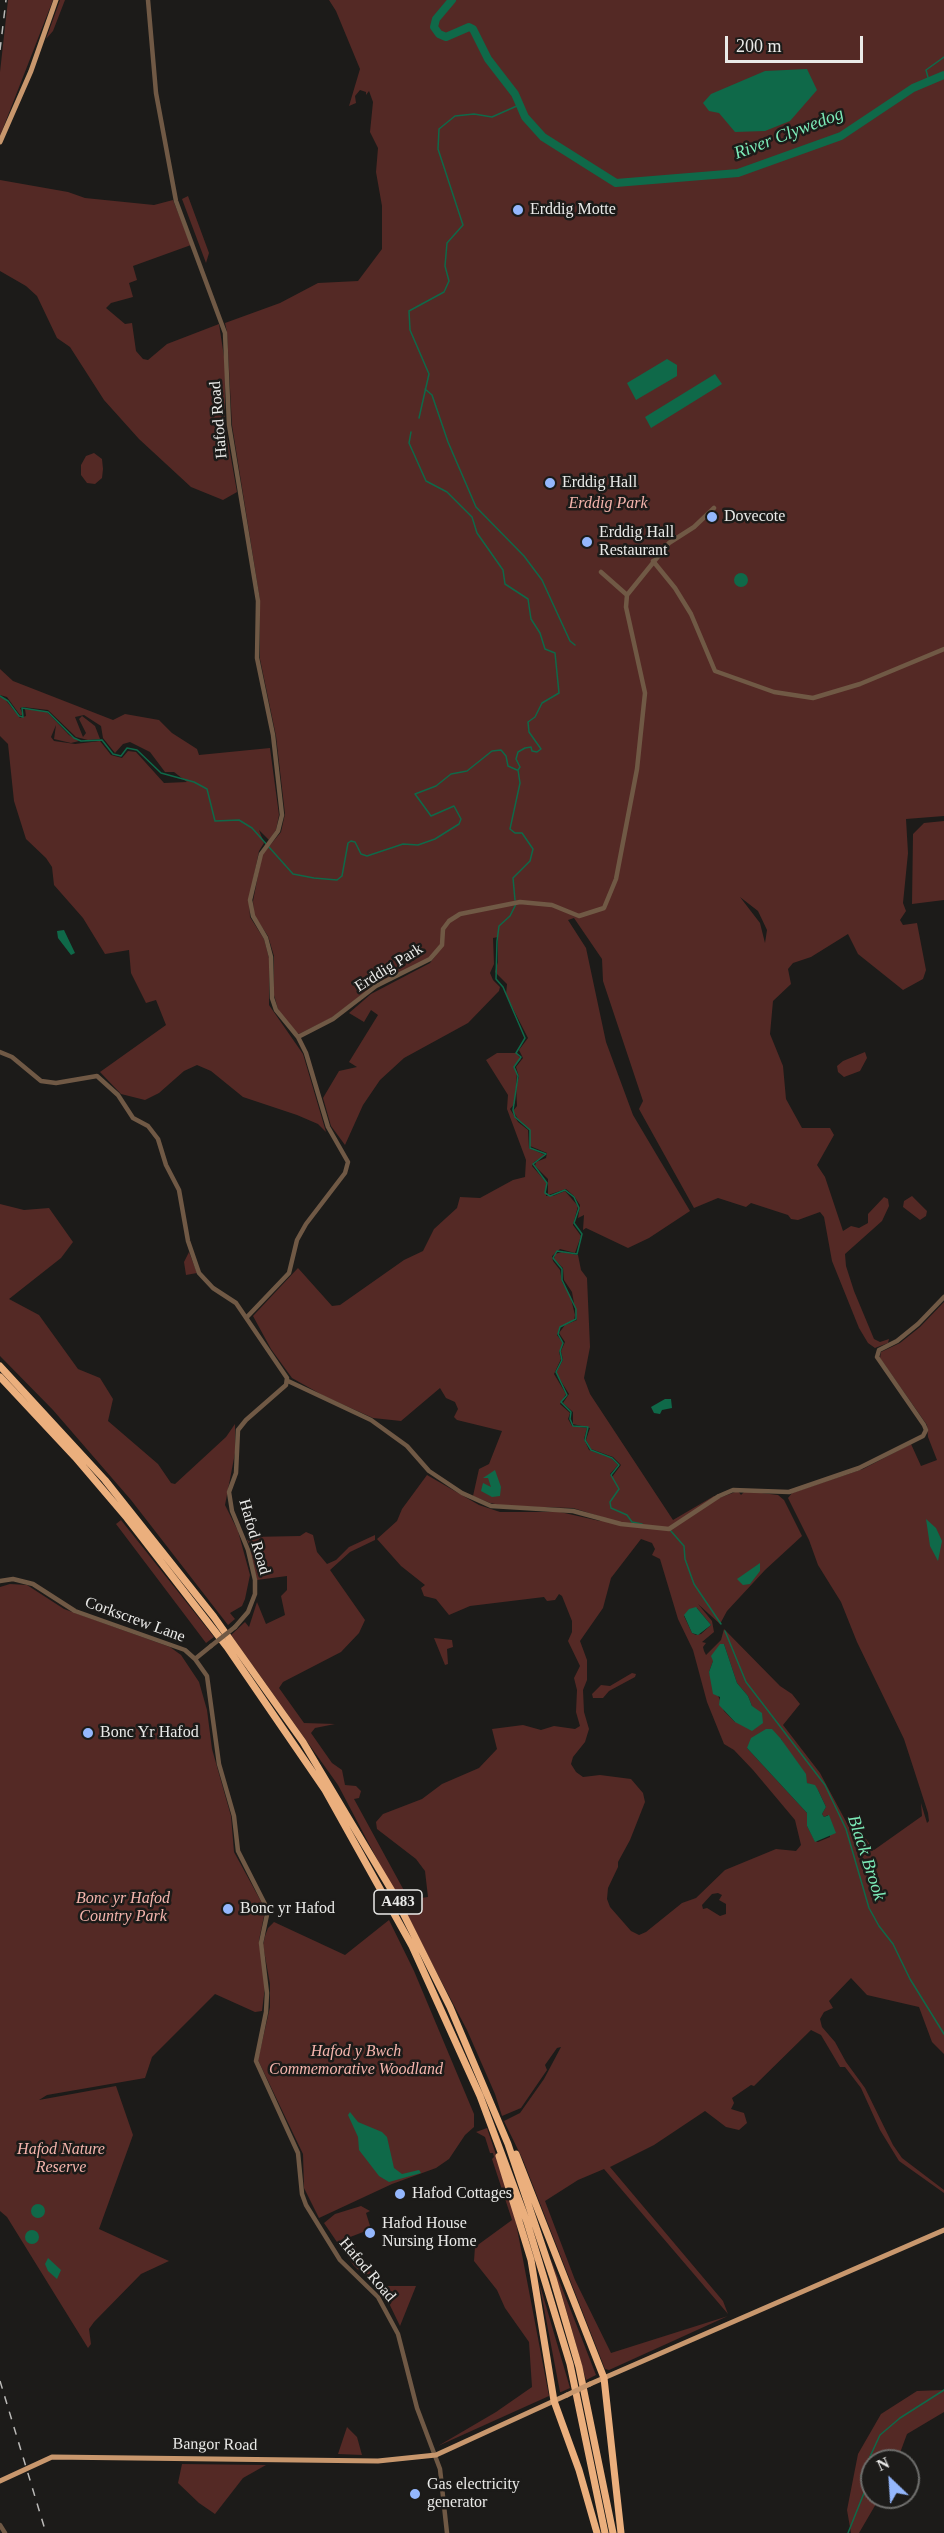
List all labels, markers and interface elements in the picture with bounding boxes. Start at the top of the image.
scale bar [728,24,866,62]
text: 200 m [736,36,782,56]
water label: River Clywedog [731,103,847,165]
place label: Erddig Motte [530,200,616,220]
marker: Erddig Motte [511,203,525,217]
street label: Hafod Road [206,380,232,460]
place label: Erddig Hall [562,473,637,493]
marker: Erddig Hall [543,476,557,490]
park label: Erddig Park [569,494,647,514]
place label: Dovecote [724,507,785,527]
marker: Dovecote [705,510,719,524]
place label: Erddig Hall Restaurant [599,523,674,561]
marker: Erddig Hall Restaurant [580,535,594,549]
street label: Erddig Park [351,939,427,997]
street label: Hafod Road [234,1497,274,1577]
street label: Corkscrew Lane [82,1593,188,1647]
place label: Bonc Yr Hafod [100,1723,199,1743]
marker: Bonc Yr Hafod [81,1726,95,1740]
water label: Black Brook [842,1812,890,1904]
park label: Bonc yr Hafod Country Park [76,1889,170,1927]
road number: A483 [374,1890,422,1914]
place label: Bonc yr Hafod [240,1899,335,1919]
marker: Bonc yr Hafod [221,1902,235,1916]
park label: Hafod y Bwch Commemorative Woodland [269,2042,443,2080]
park label: Hafod Nature Reserve [17,2140,105,2178]
place label: Hafod Cottages [412,2184,512,2204]
marker: Hafod Cottages [393,2187,407,2201]
place label: Hafod House Nursing Home [382,2214,477,2252]
marker: Hafod House Nursing Home [363,2226,377,2240]
street label: Hafod Road [335,2234,399,2306]
street label: Bangor Road [172,2435,258,2455]
north arrow [860,2449,920,2509]
text: N [874,2454,892,2474]
place label: Gas electricity generator [427,2475,520,2513]
marker: Gas electricity generator [408,2487,422,2501]

